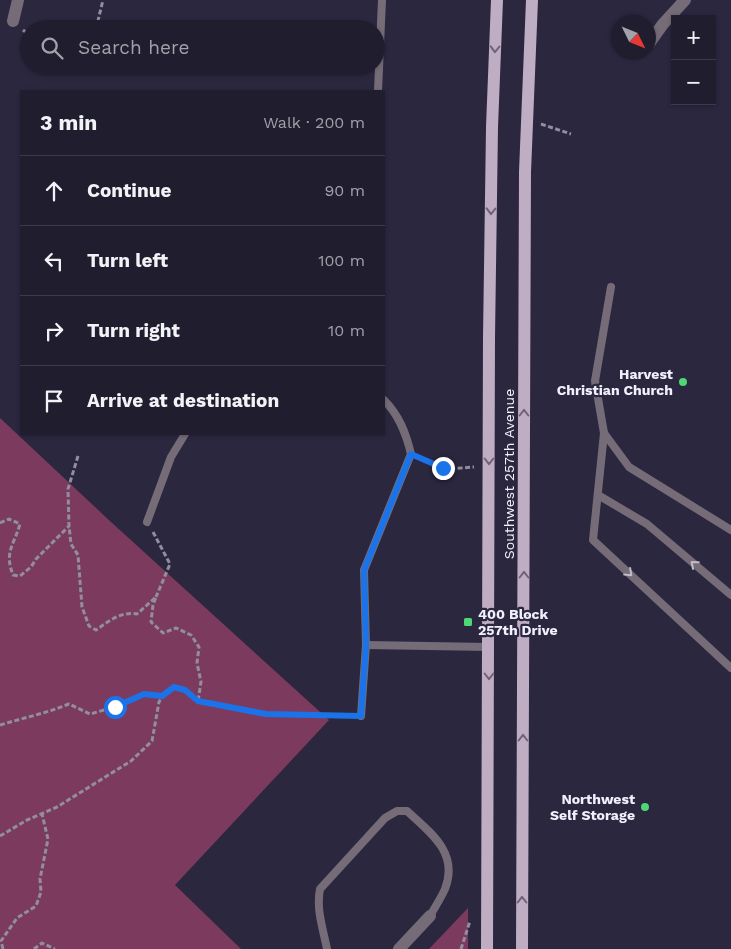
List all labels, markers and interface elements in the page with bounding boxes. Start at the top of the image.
north arrow [611,15,656,60]
map controls [671,15,716,105]
button: + [671,15,716,60]
search box [20,20,385,75]
icon: search [38,34,66,62]
text: Search here [78,36,189,59]
one-way arrow [490,45,500,53]
button: − [671,60,716,105]
text: 3 min [40,110,97,135]
text: Walk · 200 m [263,113,365,132]
icon: ahead [40,177,68,205]
text: Continue [87,179,171,202]
text: 90 m [324,181,365,200]
one-way arrow [486,208,496,215]
icon: left [40,247,68,275]
text: Turn left [87,249,168,272]
text: 100 m [318,251,365,270]
icon: right [40,317,68,345]
text: Turn right [87,319,180,342]
text: 10 m [328,321,365,340]
place label: Harvest Christian Church [557,366,673,398]
marker: Harvest Christian Church [677,376,689,388]
icon: arrive [40,387,68,415]
text: Arrive at destination [87,389,279,412]
street label: Southwest 257th Avenue [501,389,517,559]
one-way arrow [519,409,529,416]
route end [432,457,455,480]
one-way arrow [484,458,494,465]
one-way arrow [691,561,700,569]
one-way arrow [623,567,632,576]
one-way arrow [519,571,529,579]
place label: 400 Block 257th Drive [478,606,558,638]
marker: 400 Block 257th Drive [462,616,474,628]
one-way arrow [484,672,494,680]
route start [104,696,127,719]
one-way arrow [518,734,528,742]
place label: Northwest Self Storage [550,791,635,823]
marker: Northwest Self Storage [639,801,651,813]
one-way arrow [517,896,527,904]

